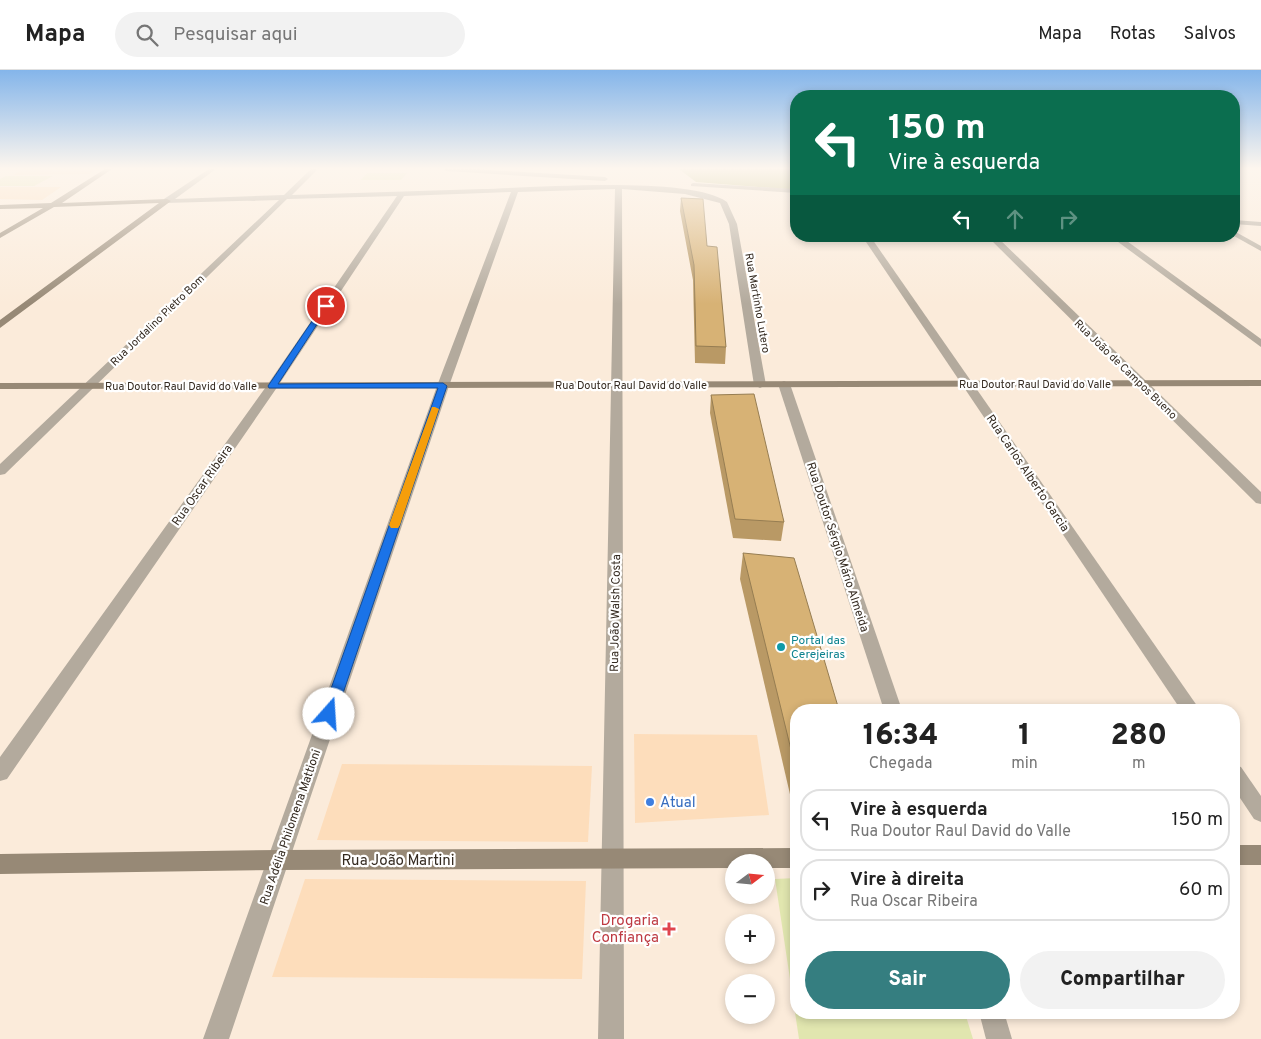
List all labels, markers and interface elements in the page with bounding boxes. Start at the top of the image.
search box [115,12,465,57]
text: Mapa [25,20,85,50]
icon: search [133,21,161,49]
text: Pesquisar aqui [173,23,298,47]
text: Mapa [1038,23,1082,46]
text: Rotas [1110,23,1156,46]
text: Salvos [1184,23,1236,46]
text: 150 m [888,107,986,151]
icon: left [805,110,870,175]
text: Vire à esquerda [888,150,1040,177]
icon: left [948,205,976,233]
icon: ahead [1001,205,1029,233]
icon: right [1054,205,1082,233]
street label: Rua Martinho Lutero [741,252,773,354]
street label: Rua Jordalino Pietro Bom [108,272,208,369]
pin [305,285,347,327]
icon: arrive [312,292,340,320]
street label: Rua João de Campos Bueno [1071,317,1180,423]
street label: Rua Doutor Raul David do Valle [959,378,1111,392]
street label: Rua Doutor Raul David do Valle [555,379,707,393]
street label: Rua Doutor Raul David do Valle [105,380,257,394]
street label: Rua Carlos Alberto Garcia [982,412,1072,535]
street label: Rua Oscar Ribeira [169,442,237,529]
street label: Rua Doutor Sérgio Mário Almeida [802,460,872,634]
street label: Rua João Walsh Costa [607,554,625,672]
place label: Portal das Cerejeiras [791,633,845,663]
marker: Portal das Cerejeiras [775,641,787,653]
position arrow [302,687,354,739]
text: 16:34 [863,718,939,755]
text: 1 [1018,718,1031,755]
text: 280 [1111,718,1167,755]
street label: Rua Adélia Philomena Mattioni [257,747,325,907]
text: Chegada [869,754,932,774]
text: min [1011,754,1038,774]
text: m [1132,754,1146,774]
place label: Atual [660,794,696,813]
marker: Atual [644,796,656,808]
text: Vire à esquerda [850,798,988,822]
icon: left [807,806,835,834]
text: 150 m [1171,808,1223,832]
text: Rua Doutor Raul David do Valle [850,822,1071,842]
street label: Rua João Martini [341,852,455,871]
north arrow [725,854,775,904]
map controls [725,854,775,1024]
text: Vire à direita [850,868,964,892]
icon: right [807,876,835,904]
text: 60 m [1179,878,1223,902]
text: Rua Oscar Ribeira [850,892,978,912]
place label: Drogaria Confiança [592,912,659,948]
button: + [725,914,775,964]
marker: Drogaria Confiança [663,923,675,935]
button: Sair [805,951,1010,1009]
button: Compartilhar [1020,951,1225,1009]
button: − [725,974,775,1024]

